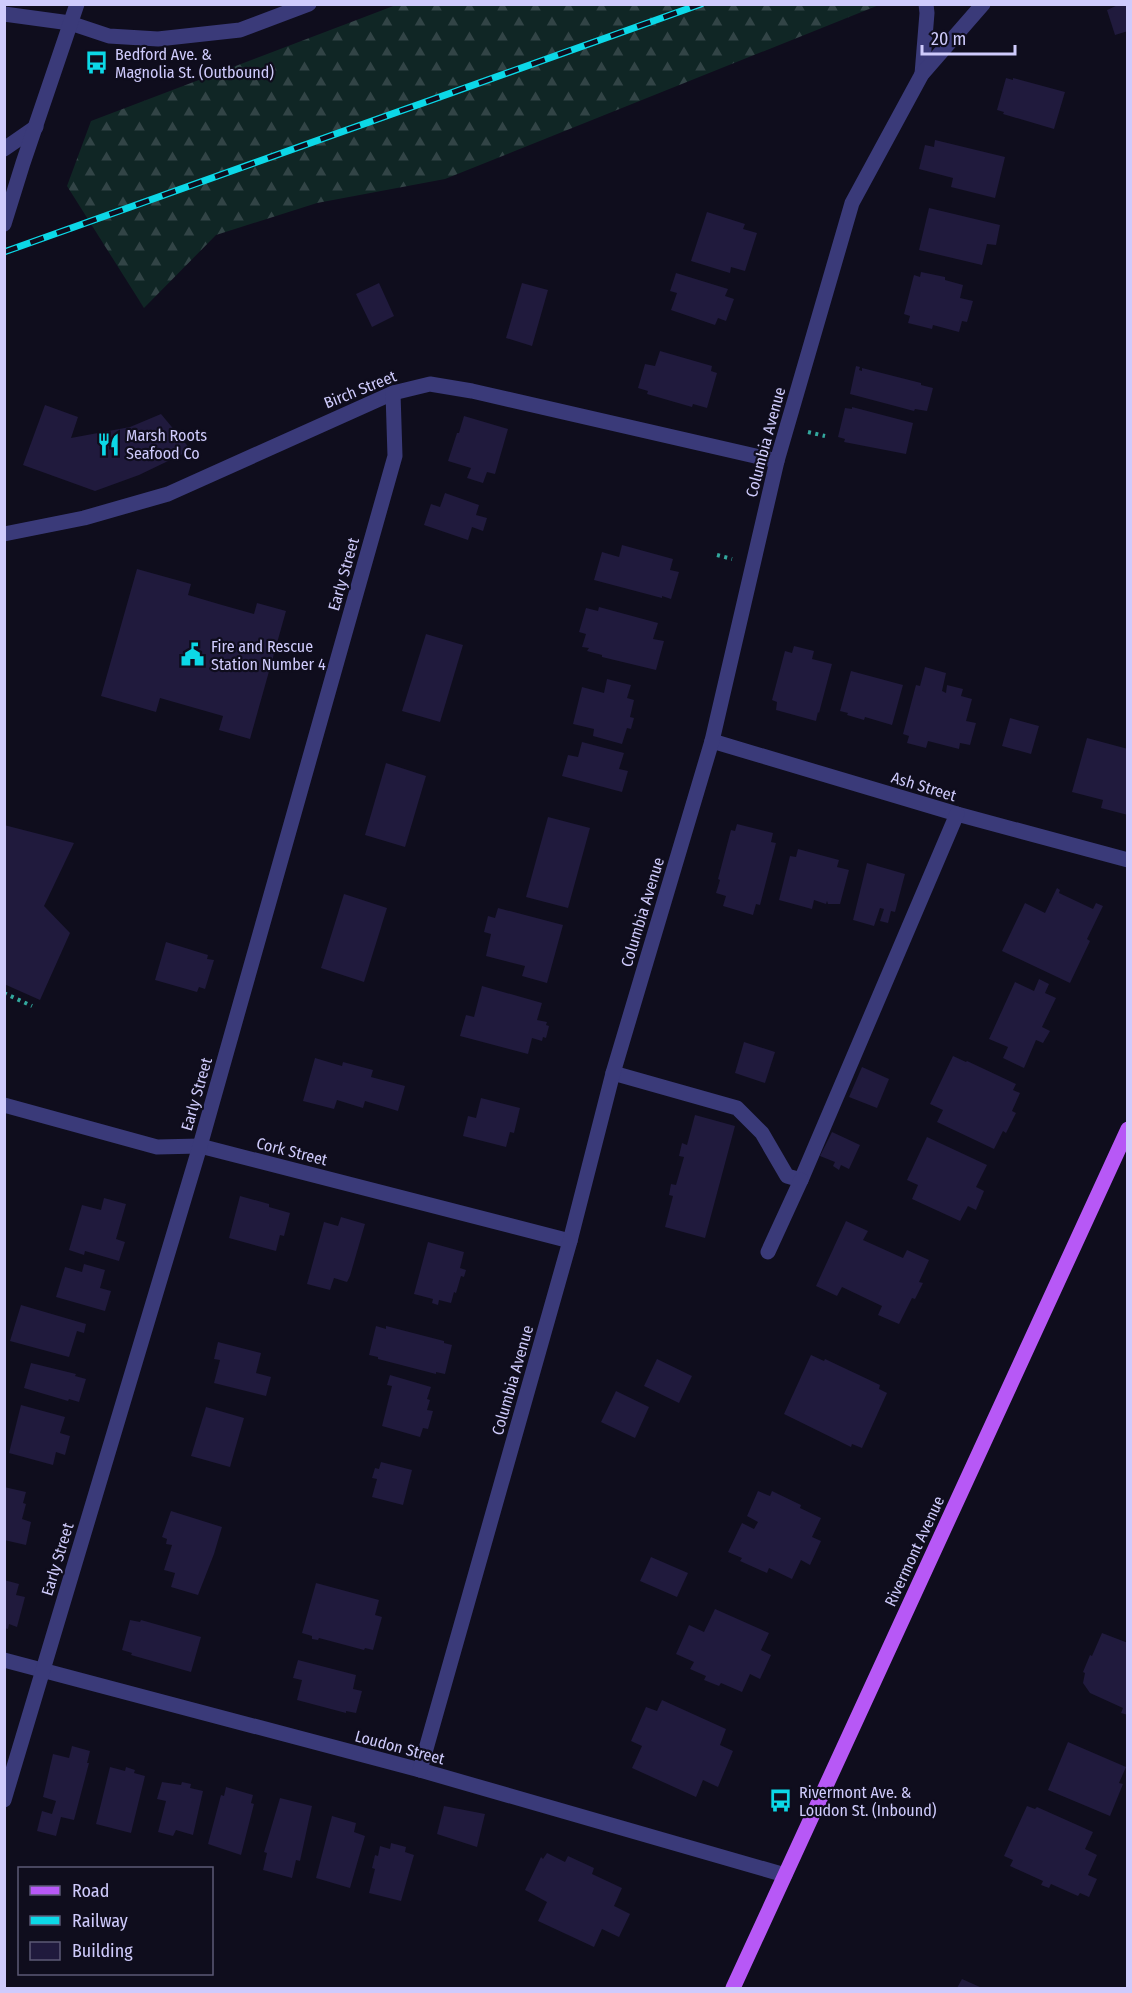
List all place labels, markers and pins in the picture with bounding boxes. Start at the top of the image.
place label: Bedford Ave. & Magnolia St. (Outbound) [115,45,274,82]
bus stop icon: Bedford Ave. & Magnolia St. (Outbound) [84,50,110,76]
place label: Marsh Roots Seafood Co [126,426,207,463]
restaurant icon: Marsh Roots Seafood Co [95,431,121,457]
place label: Fire and Rescue Station Number 4 [211,637,326,674]
public building icon: Fire and Rescue Station Number 4 [180,642,206,668]
place label: Rivermont Ave. & Loudon St. (Inbound) [799,1783,937,1820]
bus stop icon: Rivermont Ave. & Loudon St. (Inbound) [768,1788,794,1814]

